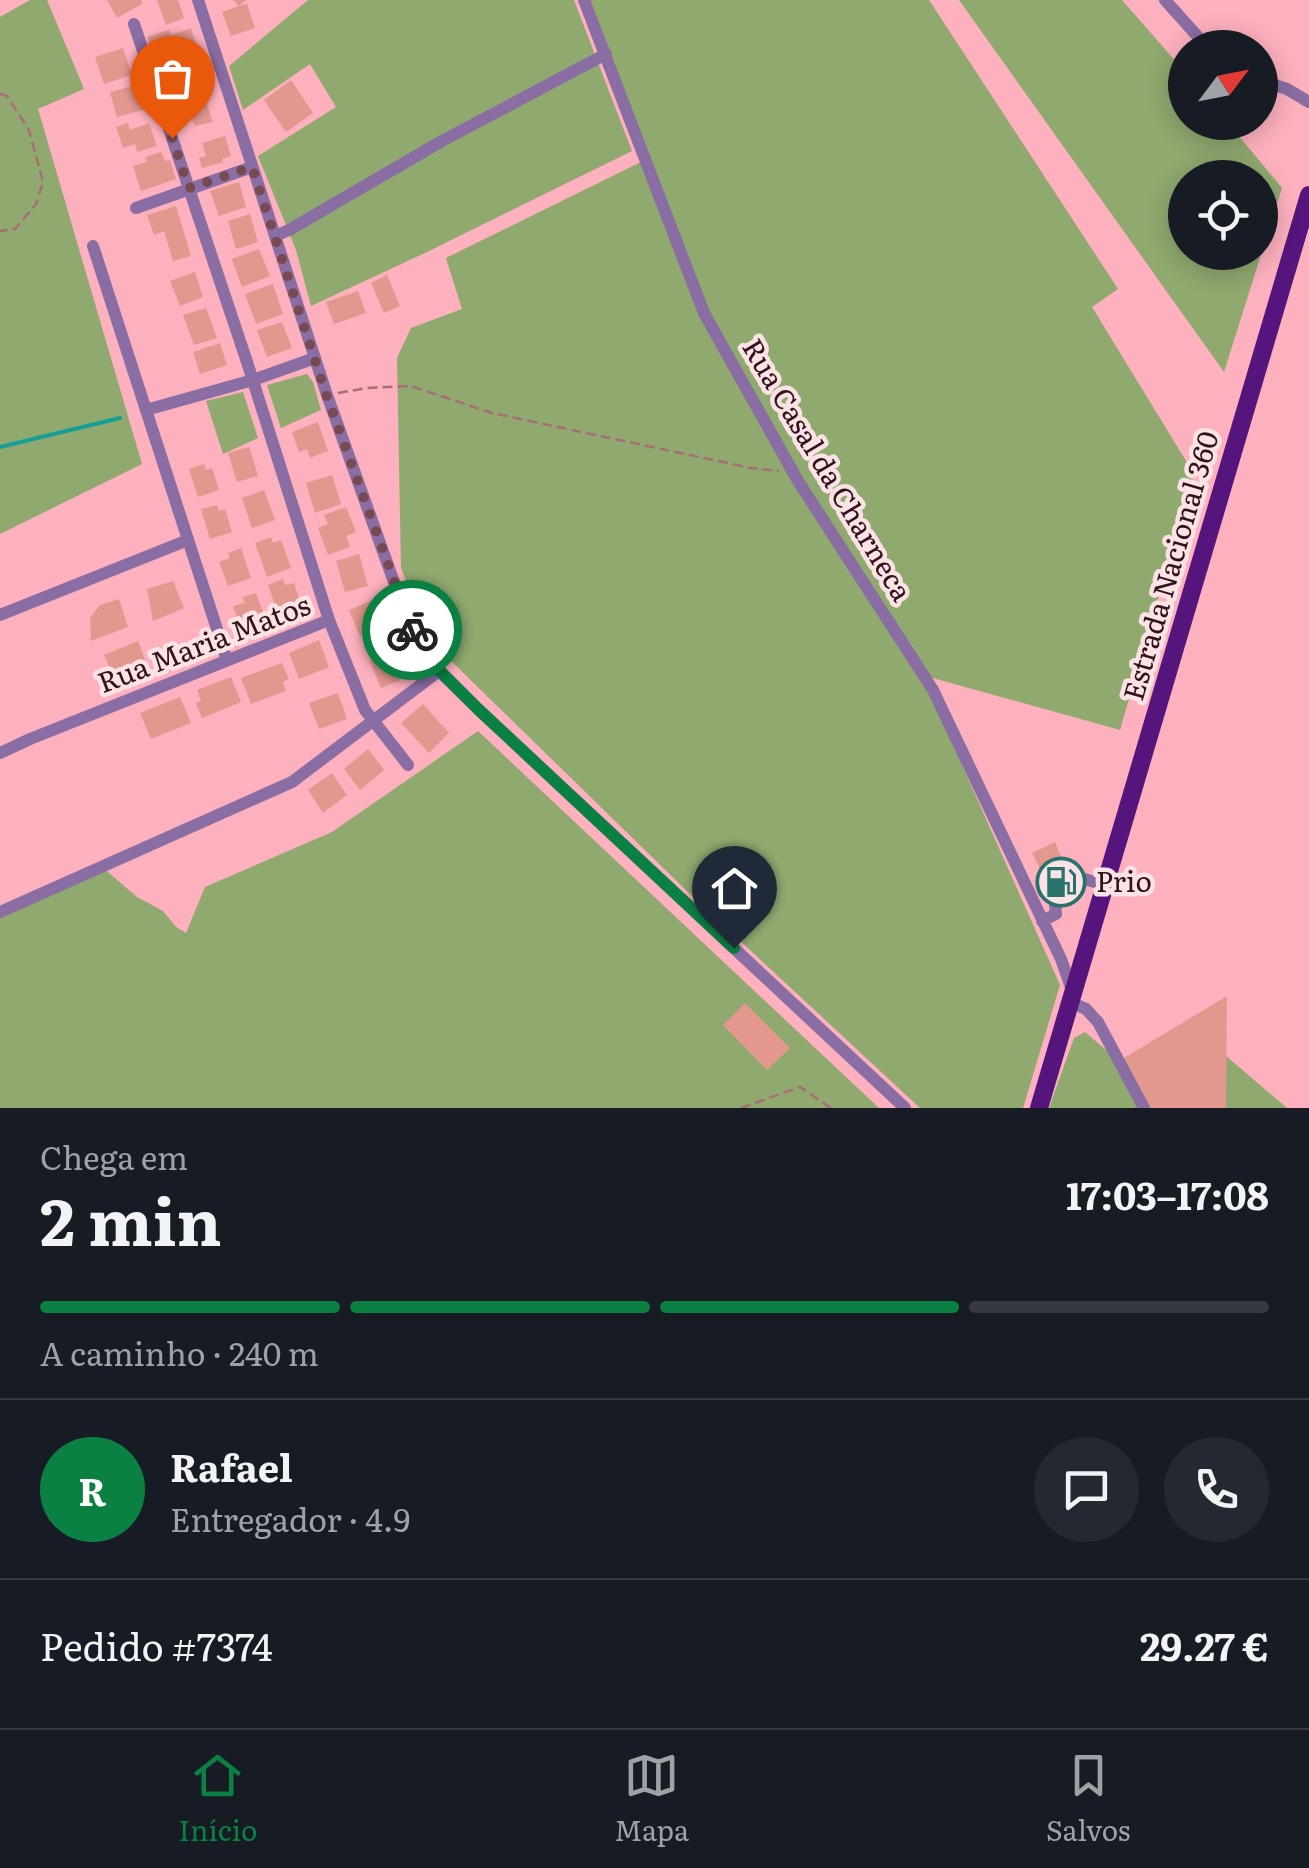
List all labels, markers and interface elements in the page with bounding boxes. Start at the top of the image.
north arrow [1168,30,1278,140]
map controls [1168,30,1278,270]
pin [130,36,215,139]
icon: bag [145,51,200,106]
button: locate [1168,160,1278,270]
street label: Rua Casal da Charneca [733,330,924,608]
street label: Estrada Nacional 360 [1111,426,1228,705]
courier [362,580,462,680]
street label: Rua Maria Matos [91,582,316,702]
icon: bike [385,603,440,658]
pin [692,846,777,949]
fuel station icon: Prio [1035,856,1087,908]
place label: Prio [1096,859,1152,901]
icon: home [707,861,762,916]
text: Chega em [40,1132,188,1180]
text: 17:03–17:08 [1066,1165,1269,1222]
text: 2 min [40,1169,222,1266]
text: A caminho · 240 m [40,1328,319,1376]
text: Rafael [170,1437,293,1494]
button: chat [1034,1437,1139,1542]
button: phone [1164,1437,1269,1542]
text: R [78,1461,107,1518]
text: Entregador · 4.9 [170,1494,410,1542]
text: Pedido #7374 [40,1616,273,1673]
text: 29.27 € [1140,1616,1269,1673]
tab: Início [178,1748,257,1850]
tab: Mapa [614,1748,689,1850]
tab: Salvos [1046,1748,1131,1850]

